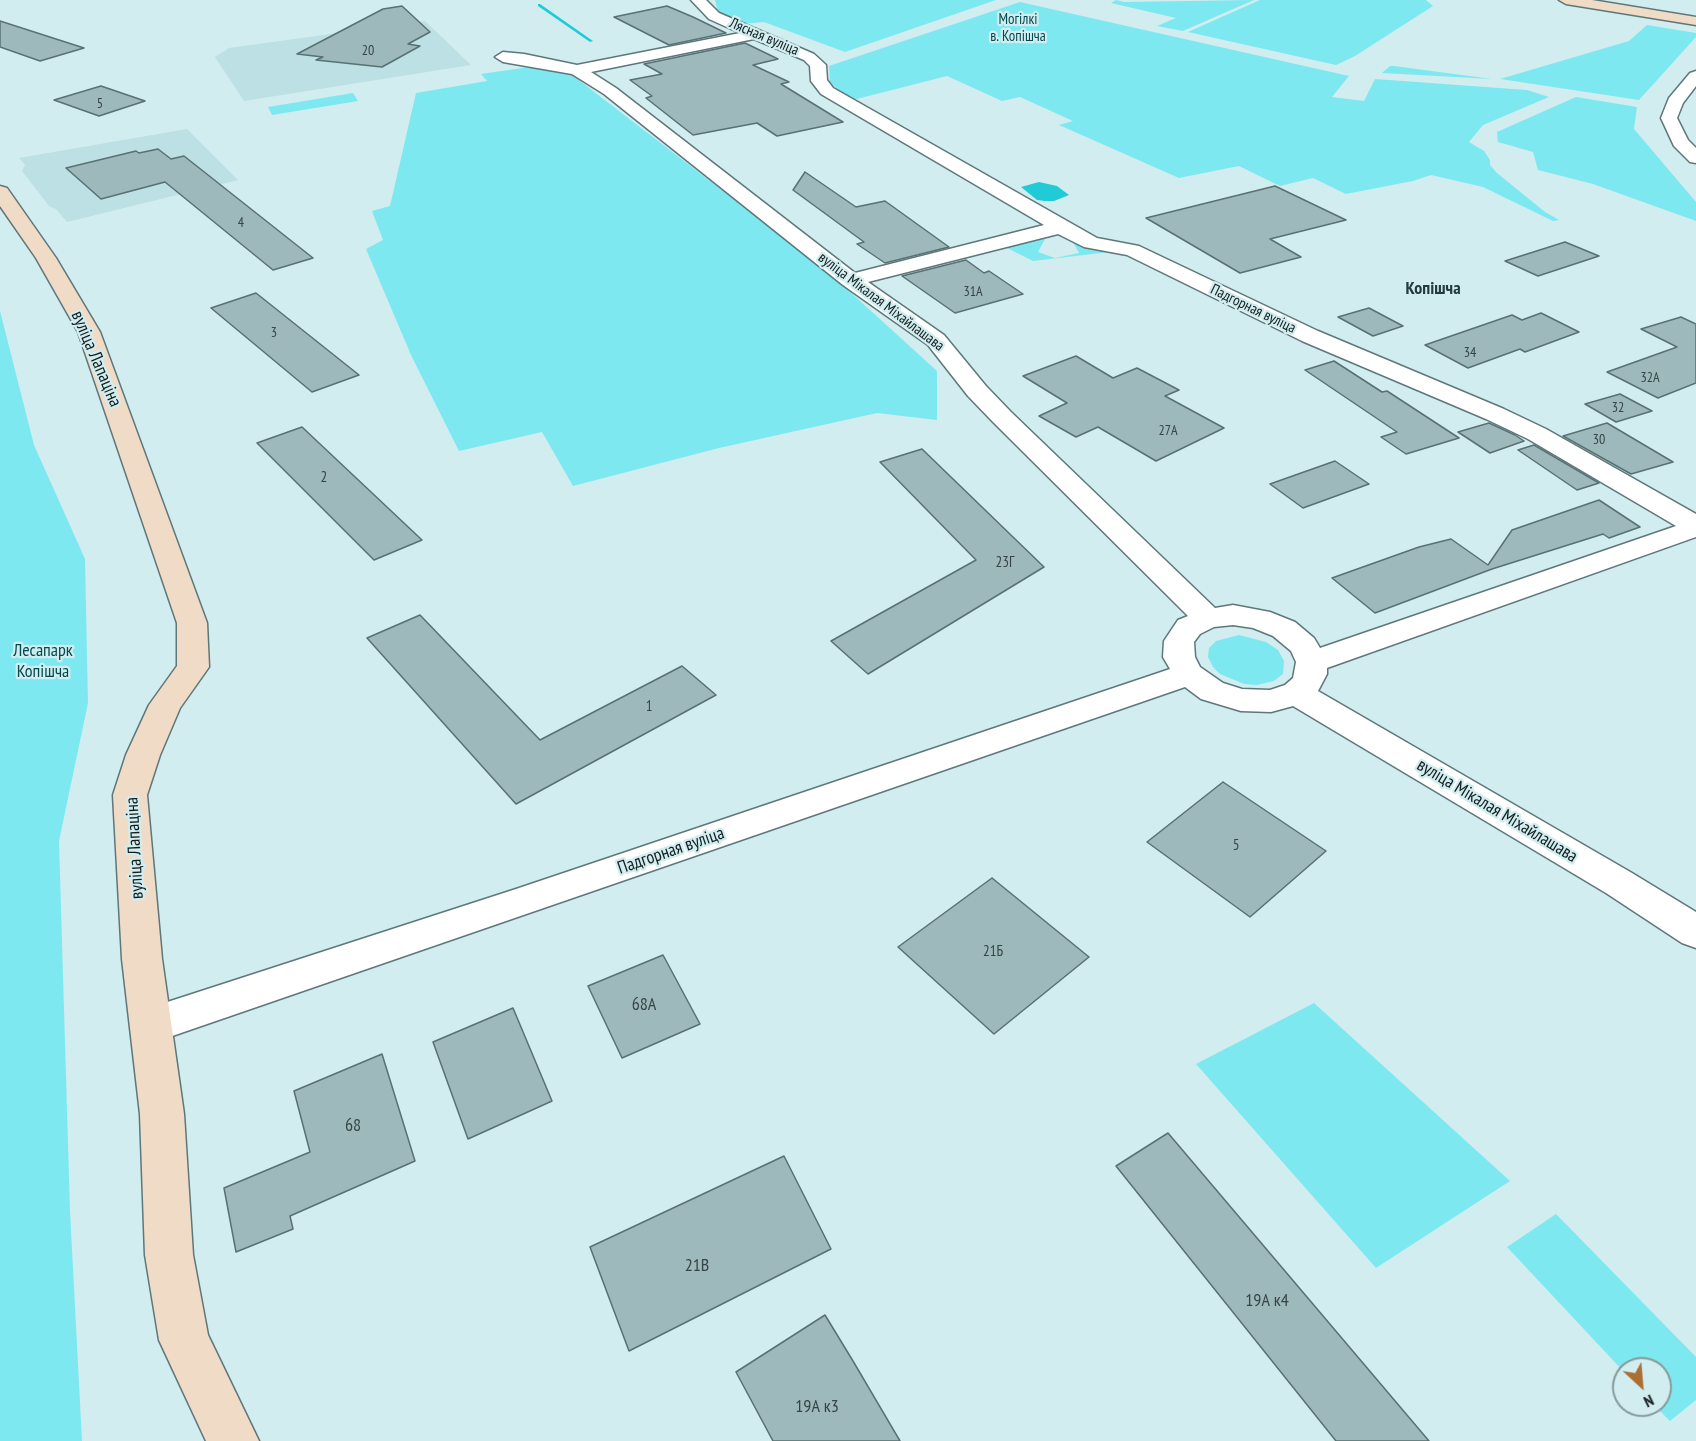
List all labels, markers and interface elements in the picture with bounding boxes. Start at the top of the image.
park label: Могілкі в. Копішча [990,11,1046,46]
street label: Лясная вуліца [727,14,801,60]
house number: 20 [362,43,374,59]
house number: 5 [97,96,103,112]
house number: 4 [238,215,244,231]
street label: вуліца Мікалая Міхайлашава [814,249,948,355]
district label: Копішча [1405,278,1461,300]
street label: Падгорная вуліца [1207,281,1299,337]
house number: 31А [963,284,983,300]
street label: вуліца Лапаціна [66,308,126,410]
house number: 3 [271,325,277,341]
house number: 34 [1464,345,1476,361]
house number: 32А [1640,370,1660,386]
house number: 32 [1612,400,1624,416]
house number: 27А [1158,423,1178,439]
house number: 30 [1593,432,1605,448]
house number: 2 [321,469,327,487]
house number: 23Г [996,554,1014,572]
park label: Лесапарк Копішча [13,640,73,682]
house number: 1 [646,698,652,716]
street label: вуліца Мікалая Міхайлашава [1413,754,1581,868]
street label: вуліца Лапаціна [122,796,148,900]
street label: Падгорная вуліца [615,823,727,879]
house number: 5 [1233,837,1239,855]
house number: 21Б [983,943,1003,961]
house number: 68А [632,994,656,1016]
house number: 68 [345,1115,361,1137]
house number: 21В [685,1255,709,1277]
house number: 19А к4 [1245,1290,1289,1312]
north arrow [1612,1357,1672,1417]
text: N [1641,1390,1657,1412]
house number: 19А к3 [795,1396,839,1418]

